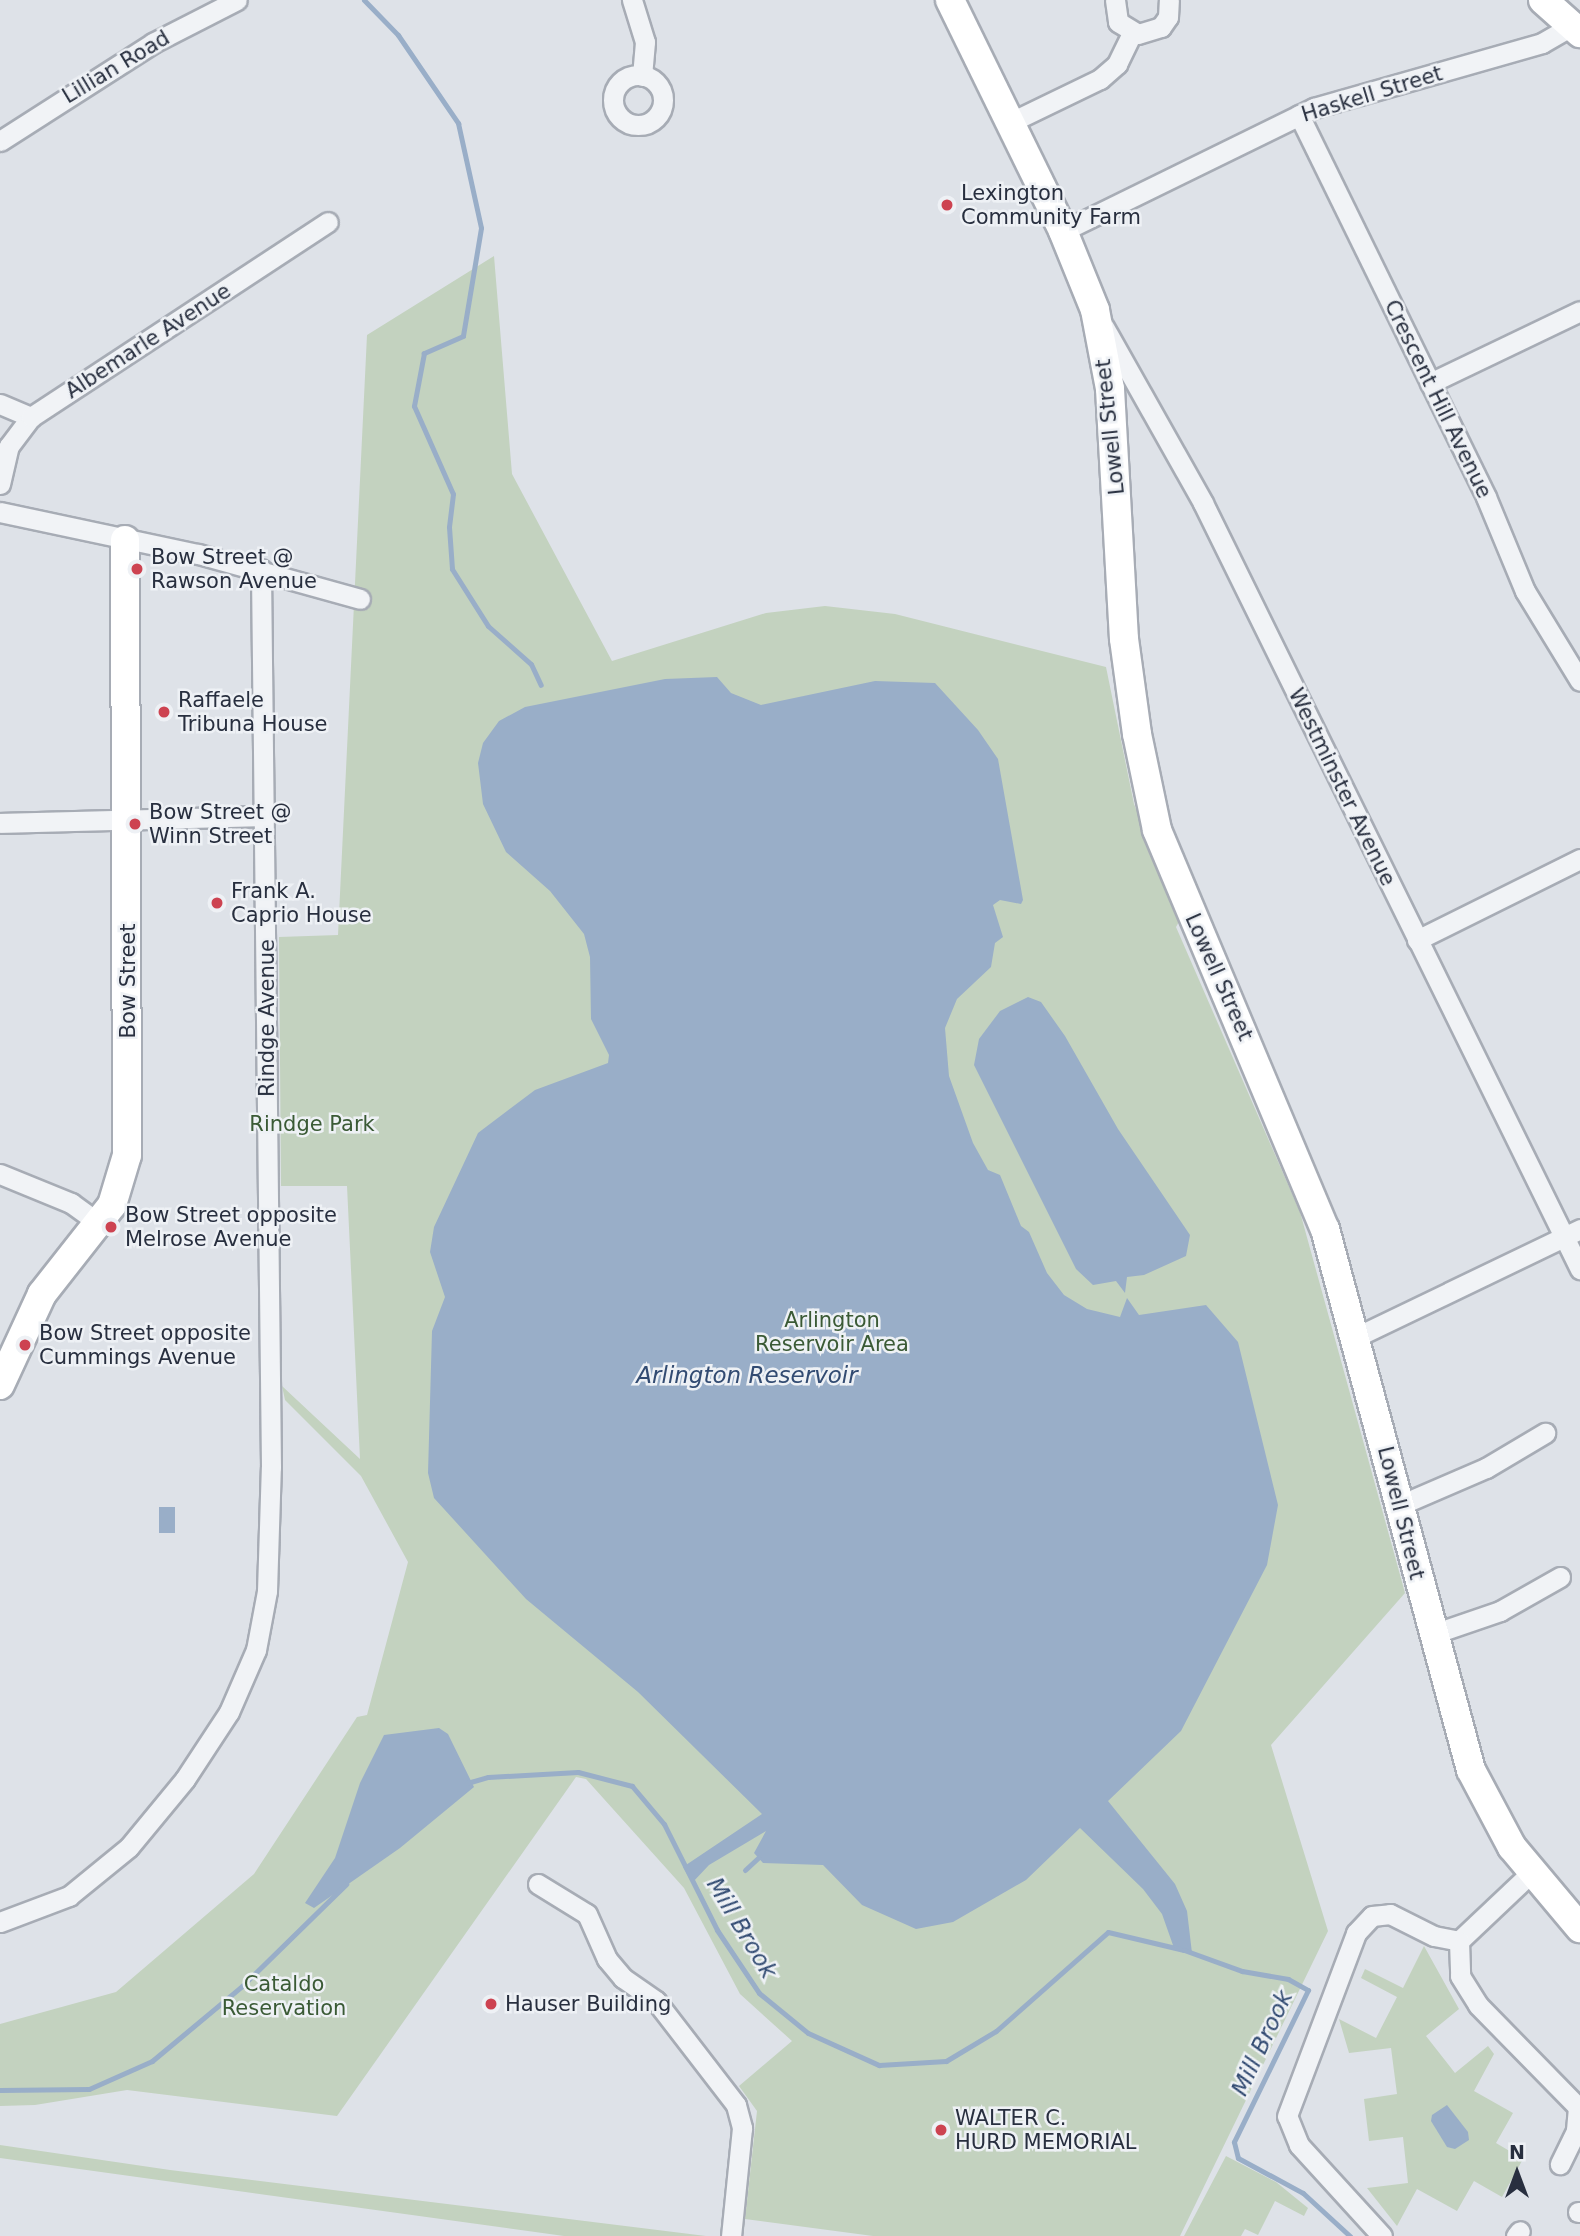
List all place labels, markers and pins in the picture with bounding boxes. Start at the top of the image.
place label: Lexington Community Farm [961,180,1141,230]
marker: Lexington Community Farm [939,197,955,213]
place label: Bow Street @ Rawson Avenue [151,544,317,594]
marker: Bow Street @ Rawson Avenue [129,561,145,577]
place label: Raffaele Tribuna House [178,687,328,737]
marker: Raffaele Tribuna House [156,704,172,720]
place label: Bow Street @ Winn Street [149,799,292,849]
marker: Bow Street @ Winn Street [127,816,143,832]
place label: Frank A. Caprio House [231,878,372,928]
marker: Frank A. Caprio House [209,895,225,911]
place label: Bow Street opposite Melrose Avenue [125,1202,337,1252]
marker: Bow Street opposite Melrose Avenue [103,1219,119,1235]
place label: Bow Street opposite Cummings Avenue [39,1320,251,1370]
marker: Bow Street opposite Cummings Avenue [17,1337,33,1353]
place label: Hauser Building [505,1991,671,2017]
marker: Hauser Building [483,1996,499,2012]
place label: WALTER C. HURD MEMORIAL [955,2105,1136,2155]
marker: WALTER C. HURD MEMORIAL [933,2122,949,2138]

